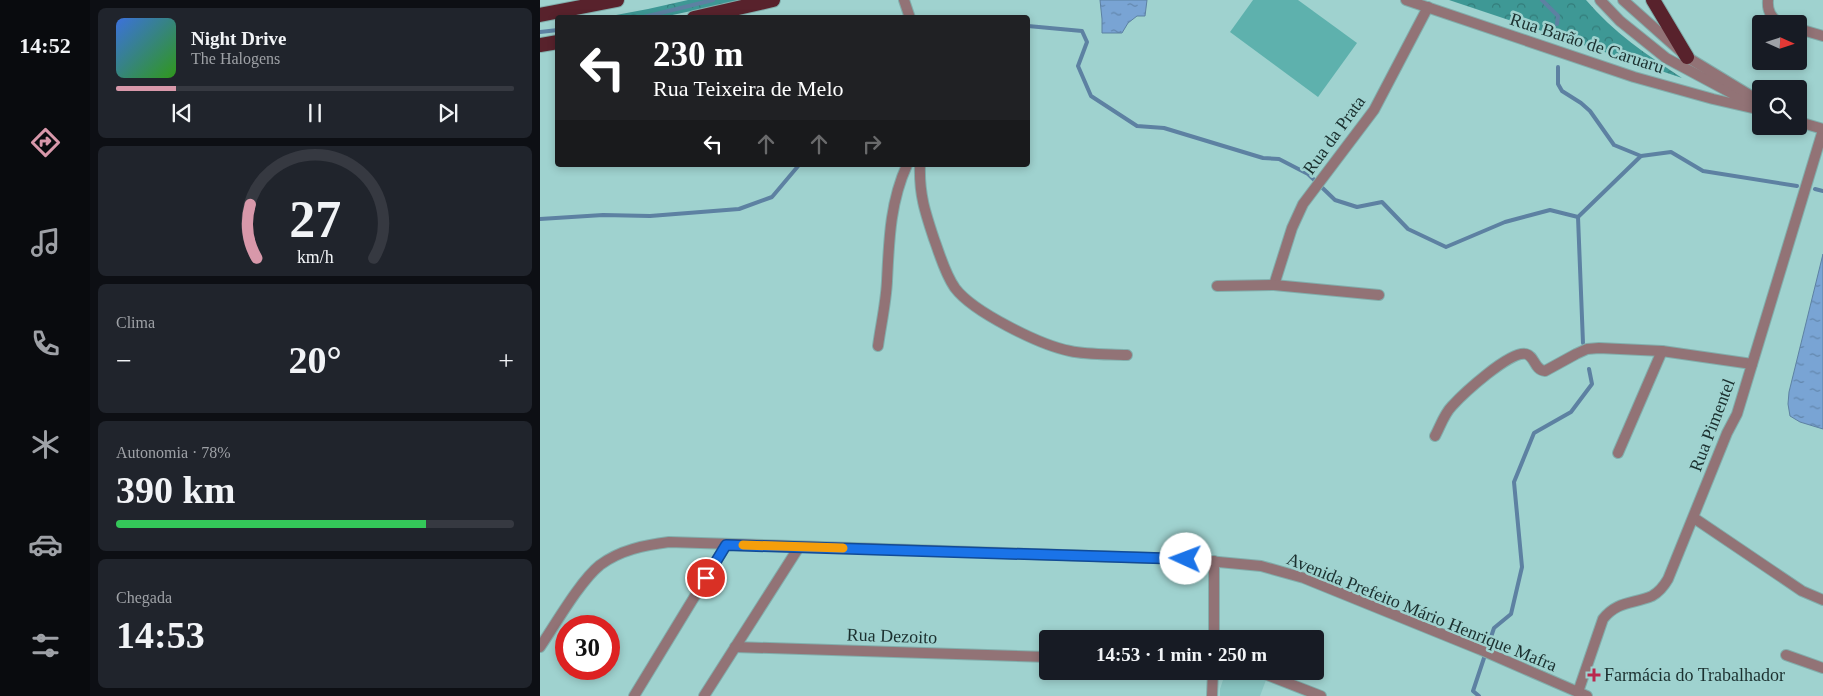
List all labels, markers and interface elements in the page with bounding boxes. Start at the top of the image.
street label: Rua Barão de Caruaru [1508,9,1666,77]
north arrow [1752,15,1808,70]
map controls [1752,15,1807,135]
text: Night Drive [191,28,287,49]
text: 14:52 [19,33,71,58]
icon: left [570,35,635,100]
text: 230 m [653,35,743,74]
text: The Halogens [191,50,280,67]
text: Rua Teixeira de Melo [653,76,844,101]
button: search [1752,80,1807,135]
street label: Rua da Prata [1299,92,1369,178]
icon: previous [168,99,196,127]
icon: pause [301,99,329,127]
icon: next [434,99,462,127]
icon: directions [28,125,63,160]
icon: left [699,130,727,158]
icon: ahead [752,130,780,158]
icon: ahead [805,130,833,158]
icon: right [858,130,886,158]
text: 27 [289,191,341,248]
icon: music [28,225,63,260]
text: km/h [297,247,333,267]
text: Clima [116,314,155,331]
icon: phone [28,326,63,361]
text: 20° [288,339,342,381]
text: − [116,345,132,376]
text: + [498,345,514,376]
street label: Rua Pimentel [1685,376,1739,474]
icon: climate [28,427,63,462]
text: Autonomia · 78% [116,444,231,461]
text: 390 km [116,469,235,511]
icon: car [28,527,63,562]
position arrow [1159,532,1211,584]
street label: Avenida Prefeito Mário Henrique Mafra [1284,548,1560,676]
pin [685,557,727,599]
icon: arrive [692,564,720,592]
text: Chegada [116,589,172,606]
text: 14:53 [116,614,205,656]
speed limit sign: 30 [555,615,620,680]
street label: Rua Dezoito [846,624,938,648]
icon: filters [28,628,63,663]
text: 14:53 · 1 min · 250 m [1096,644,1267,665]
place label: Farmácia do Trabalhador [1604,665,1785,685]
marker: Farmácia do Trabalhador [1588,669,1600,681]

